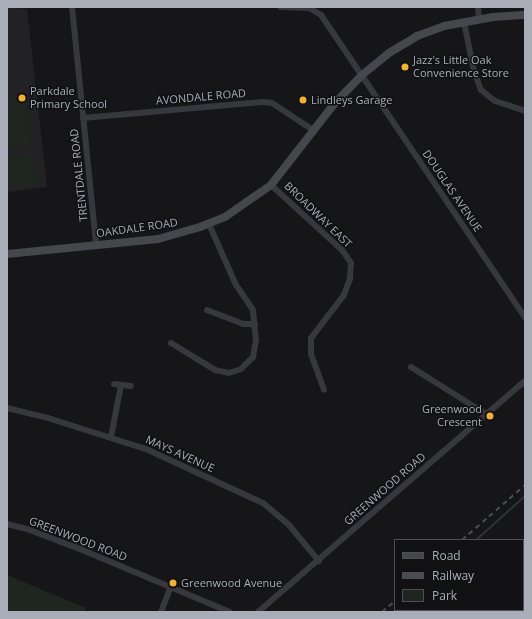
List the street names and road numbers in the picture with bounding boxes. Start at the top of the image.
street label: AVONDALE ROAD [155,86,247,108]
street label: TRENTDALE ROAD [68,128,90,222]
street label: DOUGLAS AVENUE [420,147,484,235]
street label: BROADWAY EAST [282,179,354,251]
street label: OAKDALE ROAD [95,216,179,240]
street label: MAYS AVENUE [144,433,216,475]
street label: GREENWOOD ROAD [342,450,428,528]
street label: GREENWOOD ROAD [27,514,129,564]

